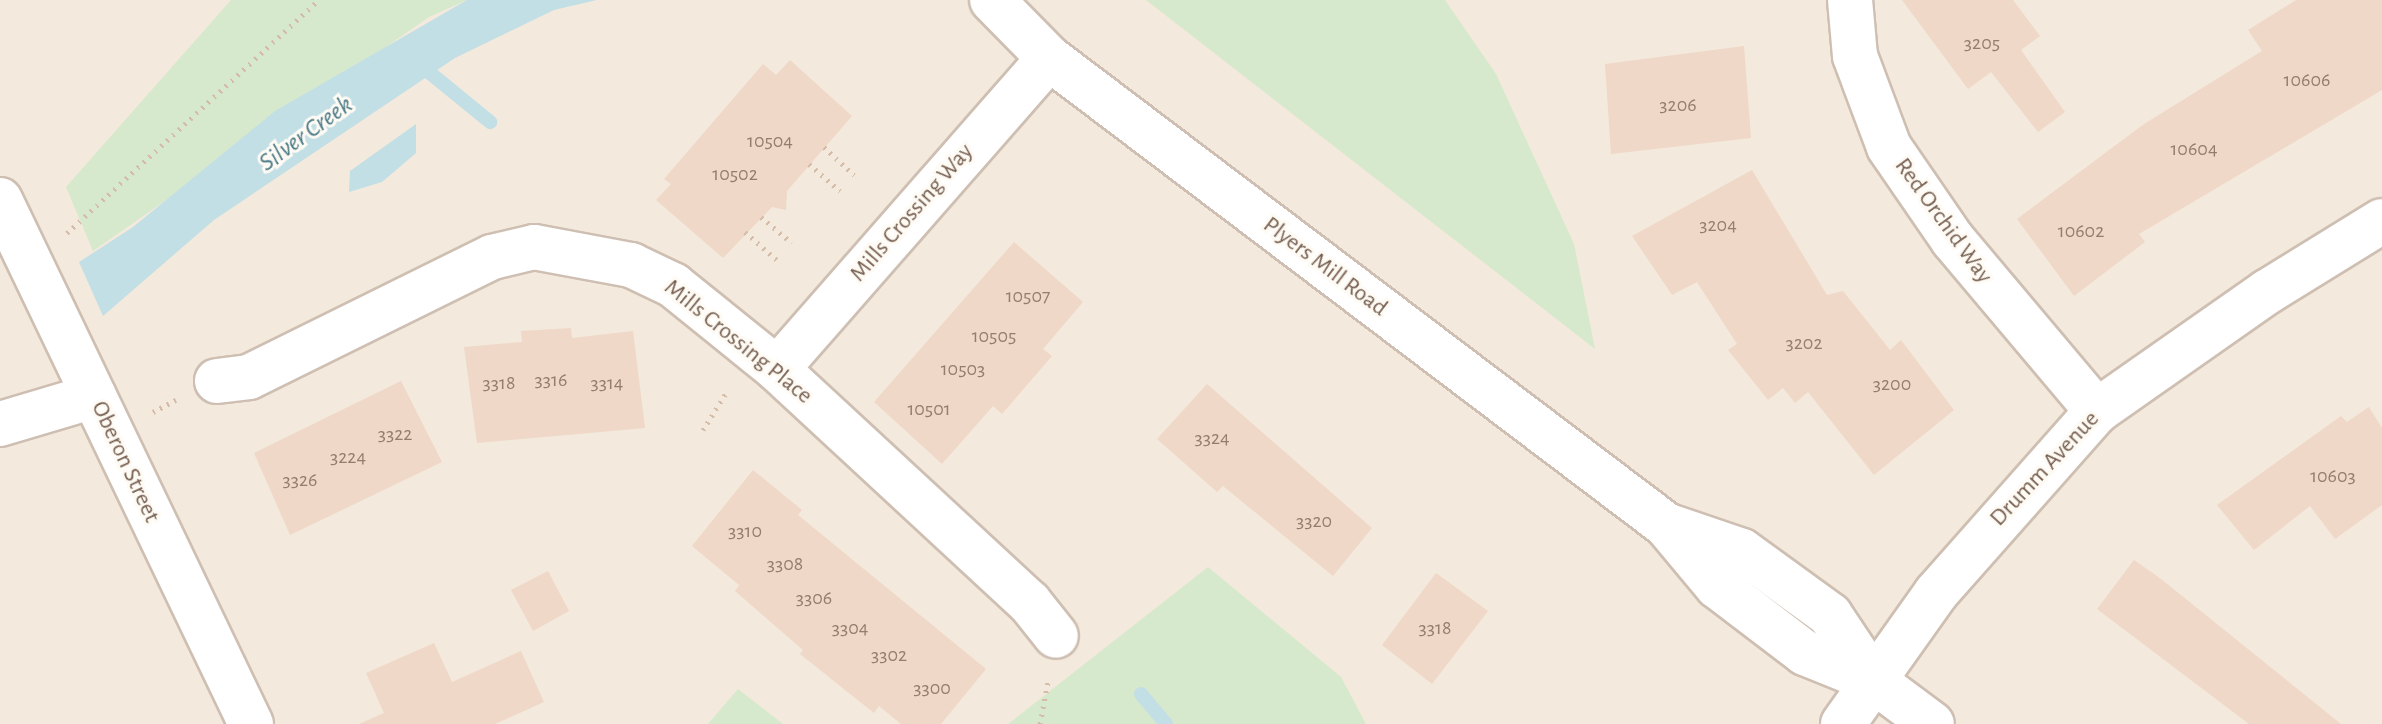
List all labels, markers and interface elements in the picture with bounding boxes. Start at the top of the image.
house number: 3205 [1964,31,2000,55]
house number: 10606 [2284,68,2330,92]
water label: Silver Creek [253,89,359,179]
house number: 3206 [1659,93,1697,117]
house number: 10504 [747,129,793,153]
house number: 10604 [2170,137,2218,161]
street label: Mills Crossing Way [844,138,980,288]
street label: Red Orchid Way [1888,153,1998,289]
house number: 10502 [712,162,758,186]
street label: Plyers Mill Road [1257,211,1393,323]
house number: 3204 [1699,213,1737,237]
house number: 10602 [2058,219,2104,243]
street label: Mills Crossing Place [658,273,818,411]
house number: 10507 [1006,284,1050,308]
house number: 10505 [972,324,1016,348]
house number: 3202 [1786,331,1822,355]
house number: 10503 [941,357,985,381]
house number: 3316 [535,368,567,392]
house number: 3318 [483,371,515,395]
house number: 3314 [591,371,623,395]
house number: 3200 [1873,372,1911,396]
street label: Oberon Street [84,397,166,527]
house number: 10501 [907,397,951,421]
street label: Drumm Avenue [1984,405,2106,533]
house number: 3322 [378,422,412,446]
house number: 3324 [1194,426,1230,450]
house number: 3224 [330,445,366,469]
house number: 10603 [2310,464,2356,488]
house number: 3326 [283,468,317,492]
house number: 3320 [1296,509,1332,533]
house number: 3310 [728,519,762,543]
house number: 3308 [767,552,803,576]
house number: 3306 [796,586,832,610]
house number: 3304 [832,616,868,640]
house number: 3318 [1419,616,1451,640]
house number: 3302 [871,643,907,667]
house number: 3300 [913,676,951,700]

